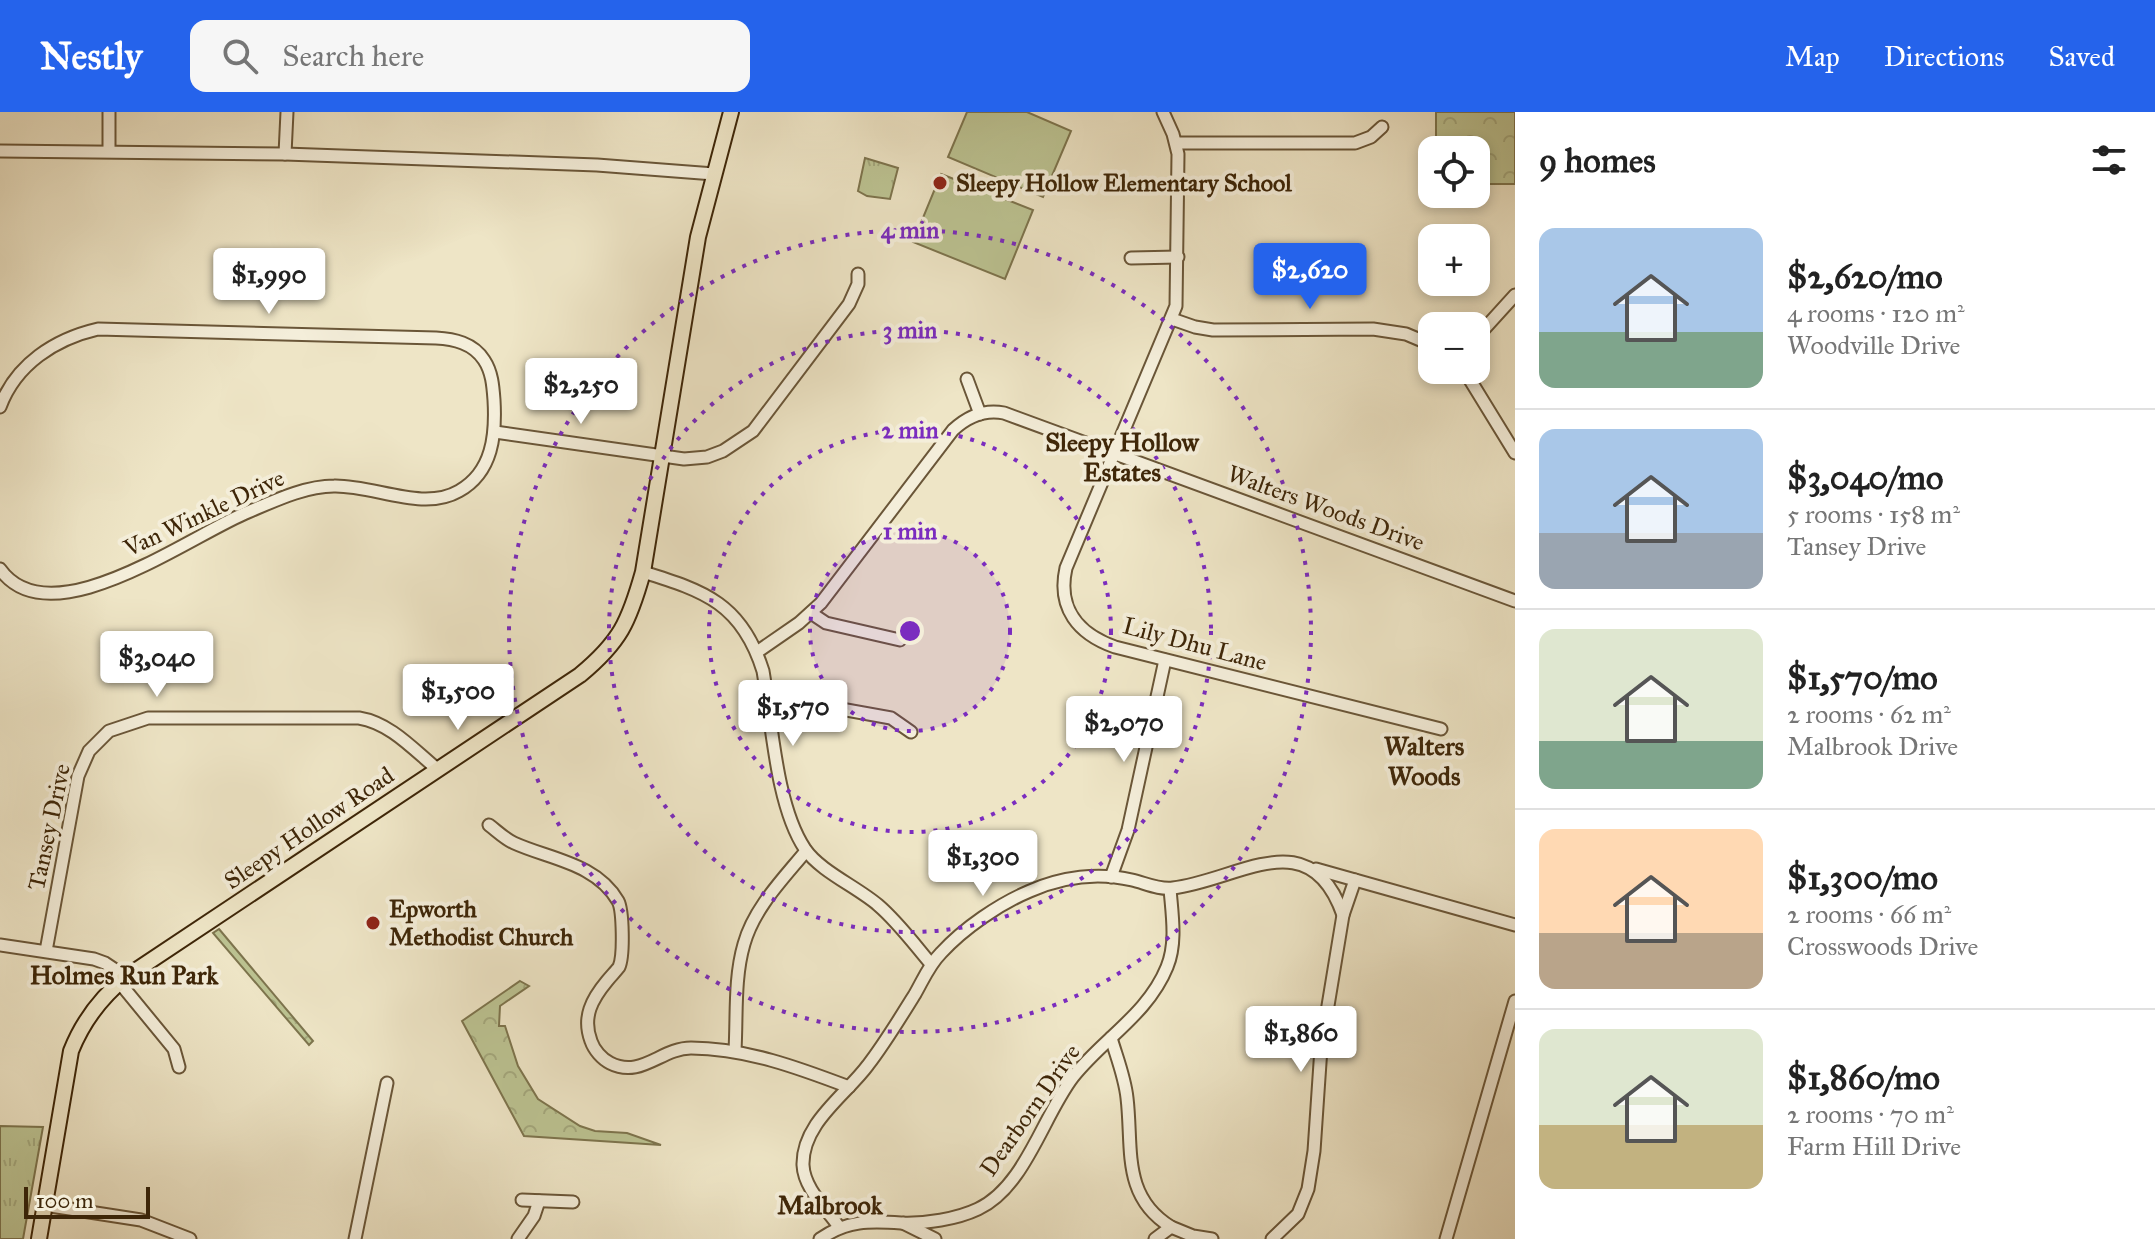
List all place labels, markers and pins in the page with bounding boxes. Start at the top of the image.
place label: Sleepy Hollow Elementary School [956,168,1292,198]
marker: Sleepy Hollow Elementary School [931,174,949,192]
pin: $2,620 [1245,243,1375,311]
pin: $1,990 [204,248,334,316]
pin: $2,250 [516,358,646,426]
centre of rings [896,617,924,645]
pin: $3,040 [92,631,222,699]
pin: $1,500 [393,664,523,732]
pin: $1,570 [728,680,858,748]
pin: $2,070 [1059,696,1189,764]
pin: $1,300 [918,830,1048,898]
place label: Epworth Methodist Church [389,894,574,952]
marker: Epworth Methodist Church [364,914,382,932]
pin: $1,860 [1236,1006,1366,1074]

